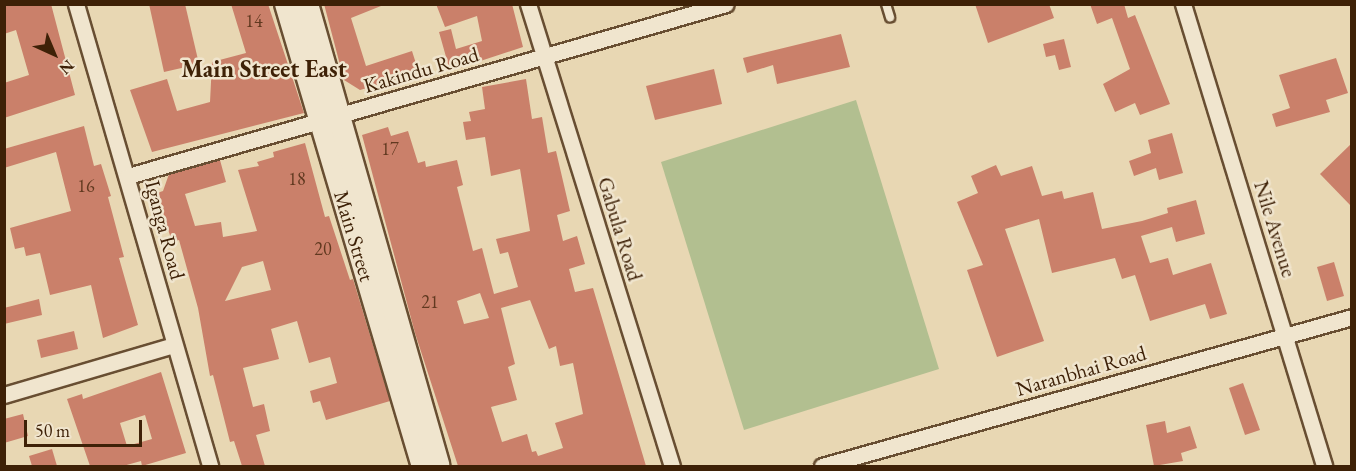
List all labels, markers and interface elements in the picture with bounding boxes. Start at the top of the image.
house number: 14 [245,10,263,32]
north arrow [24,24,84,84]
street label: Kakindu Road [361,42,481,98]
text: N [55,55,79,79]
district label: Main Street East [181,55,347,83]
house number: 17 [381,138,399,160]
house number: 18 [288,168,306,190]
street label: Gabula Road [592,174,648,284]
house number: 16 [77,175,95,197]
street label: Iganga Road [140,178,190,282]
street label: Nile Avenue [1248,178,1302,280]
street label: Main Street [328,188,380,284]
house number: 20 [314,238,332,260]
house number: 21 [421,291,439,313]
street label: Naranbhai Road [1013,340,1149,402]
scale bar [27,408,146,446]
text: 50 m [35,419,70,442]

